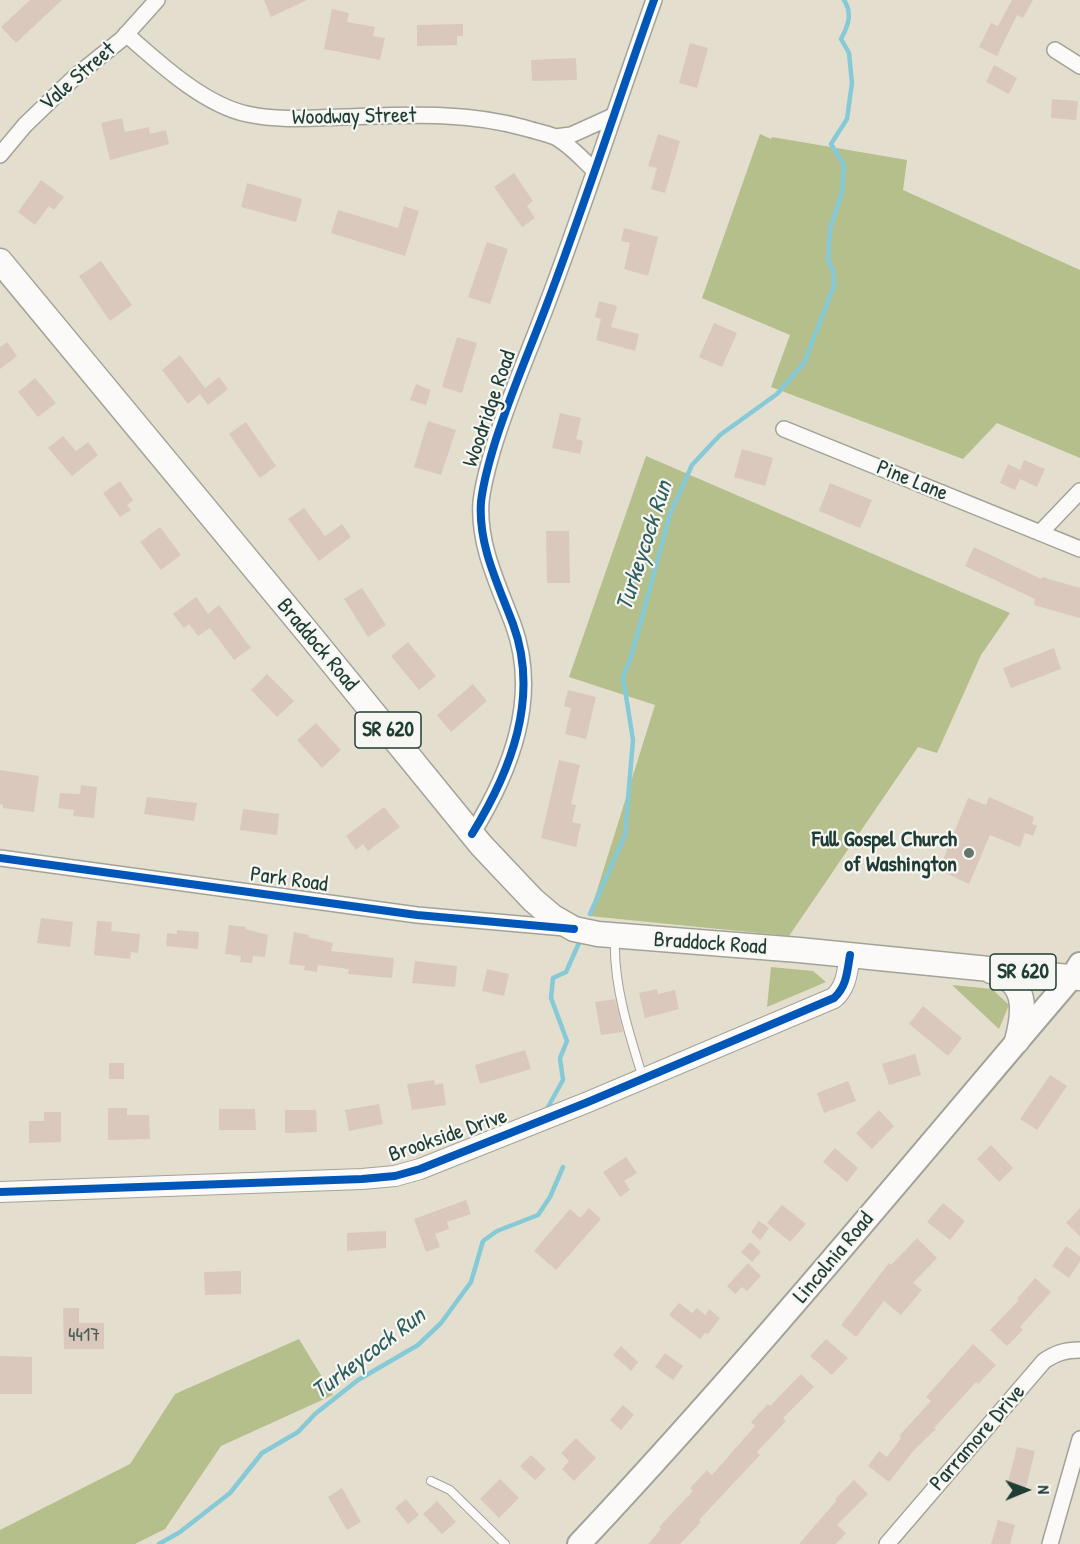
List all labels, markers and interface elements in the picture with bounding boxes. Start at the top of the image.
street label: Vale Street [35,37,121,117]
street label: Woodway Street [292,103,416,131]
street label: Woodridge Road [458,347,522,471]
street label: Pine Lane [872,455,952,507]
water label: Turkeycock Run [610,477,680,615]
street label: Braddock Road [271,593,363,697]
road number: SR 620 [355,712,421,748]
place label: Full Gospel Church of Washington [812,827,957,878]
marker: Full Gospel Church of Washington [962,846,976,860]
street label: Park Road [249,862,329,898]
street label: Braddock Road [653,927,767,961]
road number: SR 620 [990,954,1056,990]
street label: Brookside Drive [385,1103,511,1169]
street label: Lincolnia Road [788,1207,880,1309]
water label: Turkeycock Run [306,1302,432,1406]
house number: 4417 [68,1324,100,1348]
street label: Parramore Drive [925,1379,1031,1497]
north arrow [996,1460,1056,1520]
text: N [1033,1485,1055,1494]

